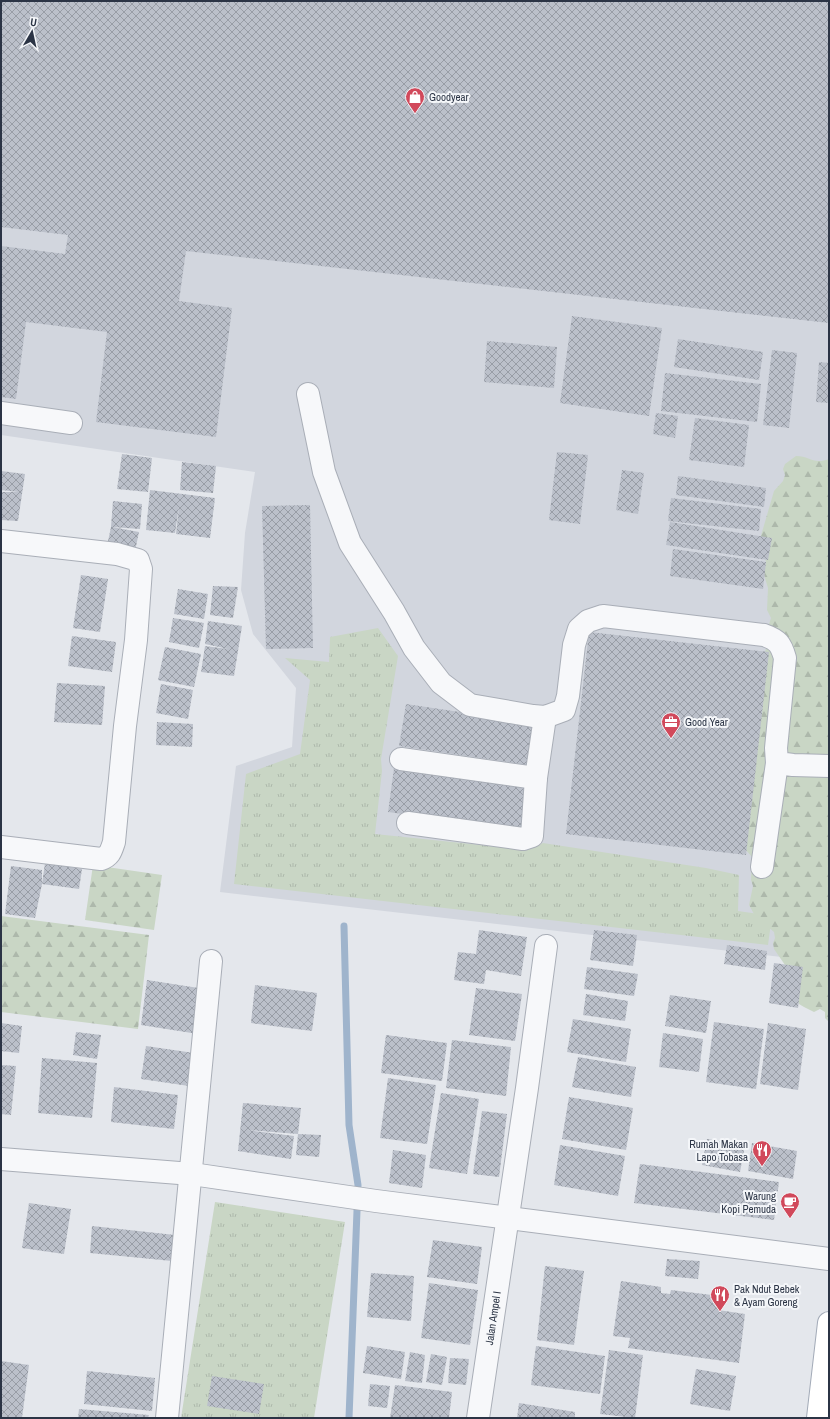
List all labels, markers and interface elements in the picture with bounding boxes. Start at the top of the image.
north arrow [12,12,52,52]
text: U [29,15,38,30]
shop icon: Goodyear [404,86,426,114]
place label: Goodyear [429,90,469,104]
office icon: Good Year [660,711,682,739]
place label: Good Year [685,715,728,729]
place label: Rumah Makan Lapo Tobasa [689,1137,748,1164]
restaurant icon: Rumah Makan Lapo Tobasa [751,1139,773,1167]
place label: Warung Kopi Pemuda [721,1189,776,1216]
cafe icon: Warung Kopi Pemuda [779,1191,801,1219]
place label: Pak Ndut Bebek & Ayam Goreng [734,1282,800,1309]
restaurant icon: Pak Ndut Bebek & Ayam Goreng [709,1284,731,1312]
street label: Jalan Ampel I [482,1290,504,1346]

